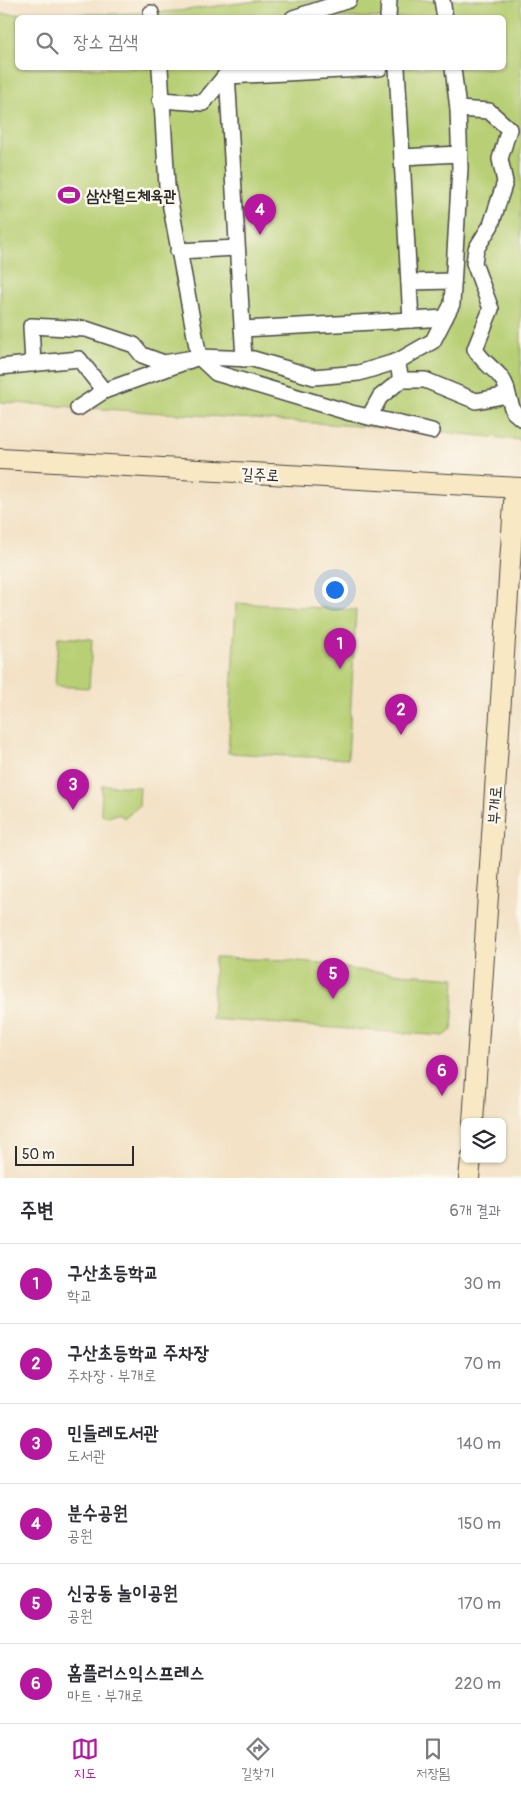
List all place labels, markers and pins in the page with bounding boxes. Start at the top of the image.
sports icon: 삼산월드체육관 [56,182,82,208]
place label: 삼산월드체육관 [86,186,176,206]
pin: 4 [244,194,276,235]
pin: 1 [324,628,356,669]
pin: 2 [385,694,417,735]
pin: 3 [57,769,89,810]
pin: 5 [317,958,349,999]
pin: 6 [426,1055,458,1096]

